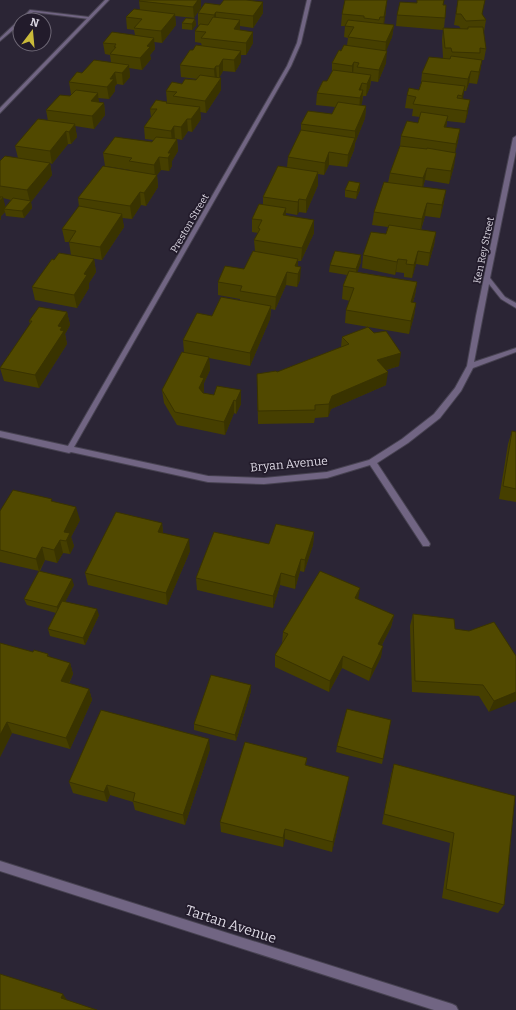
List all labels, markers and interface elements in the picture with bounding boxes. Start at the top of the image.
north arrow [12,12,52,52]
text: N [29,15,41,30]
street label: Preston Street [168,192,212,255]
street label: Ken Rey Street [471,216,497,285]
street label: Bryan Avenue [250,454,328,474]
street label: Tartan Avenue [183,902,279,947]

